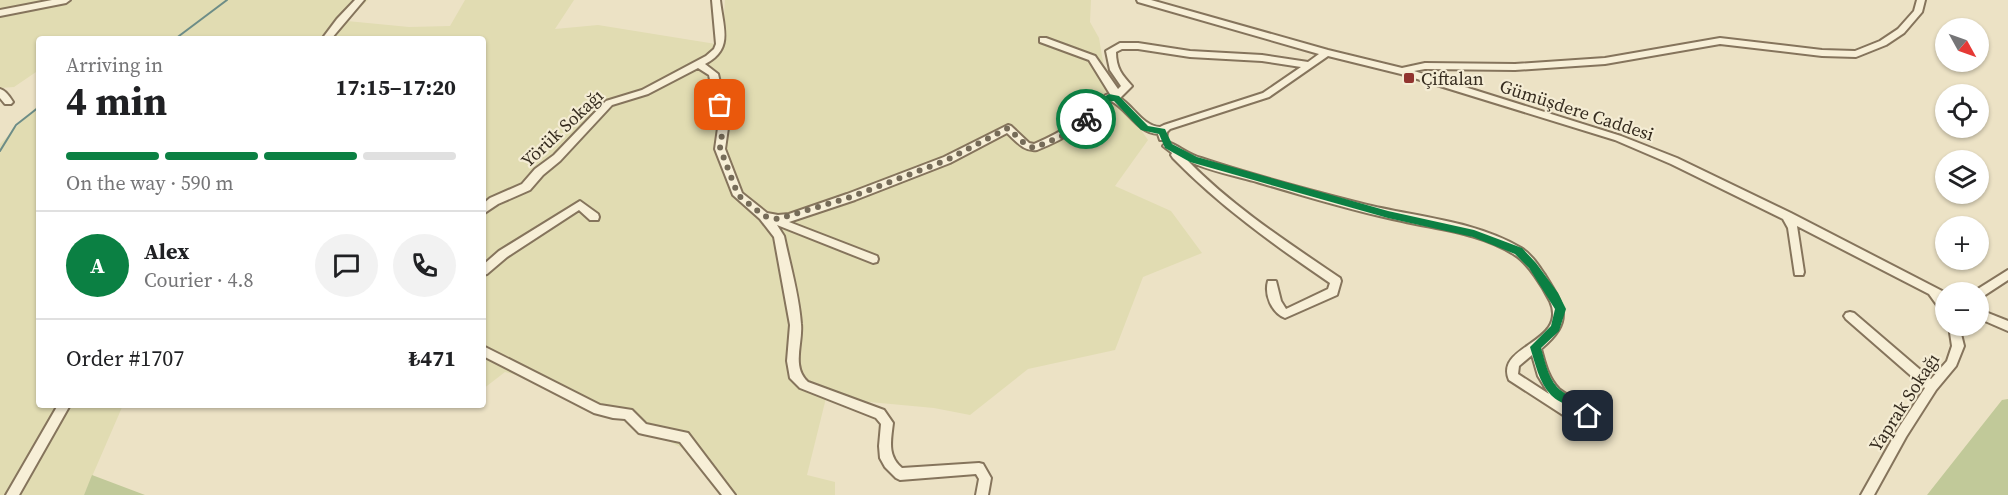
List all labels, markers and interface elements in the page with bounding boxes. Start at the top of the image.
north arrow [1935,18,1989,72]
map controls [1935,18,1989,336]
text: Arriving in [66,51,163,79]
place label: Çiftalan [1421,66,1484,91]
marker: Çiftalan [1402,71,1416,85]
text: 17:15–17:20 [336,72,456,102]
street label: Gümüşdere Caddesi [1497,73,1657,147]
text: 4 min [66,75,167,128]
pin [694,79,745,130]
street label: Yörük Sokağı [515,83,609,173]
button: locate [1935,84,1989,138]
icon: bag [703,88,736,121]
courier [1056,89,1116,149]
icon: bike [1070,103,1103,136]
button: layers [1935,150,1989,204]
text: On the way · 590 m [66,169,233,197]
button: + [1935,216,1989,270]
button: chat [315,234,378,297]
button: phone [393,234,456,297]
text: Alex [144,236,189,266]
text: A [90,250,105,280]
text: Courier · 4.8 [144,266,253,294]
button: − [1935,282,1989,336]
text: Order #1707 [66,343,184,373]
text: ₺471 [408,343,456,373]
street label: Yaprak Sokağı [1863,348,1945,456]
pin [1562,390,1613,441]
icon: home [1571,399,1604,432]

